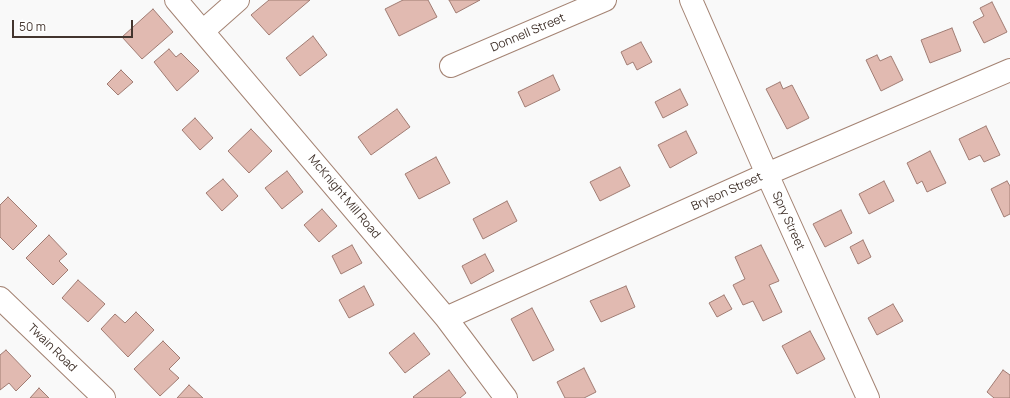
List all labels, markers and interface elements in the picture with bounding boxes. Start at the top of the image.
street label: Donnell Street [489,11,567,55]
scale bar [14,12,135,38]
text: 50 m [19,18,46,35]
street label: McKnight Mill Road [305,152,383,242]
street label: Bryson Street [689,170,765,214]
street label: Spry Street [769,189,807,253]
street label: Twain Road [24,321,80,375]

